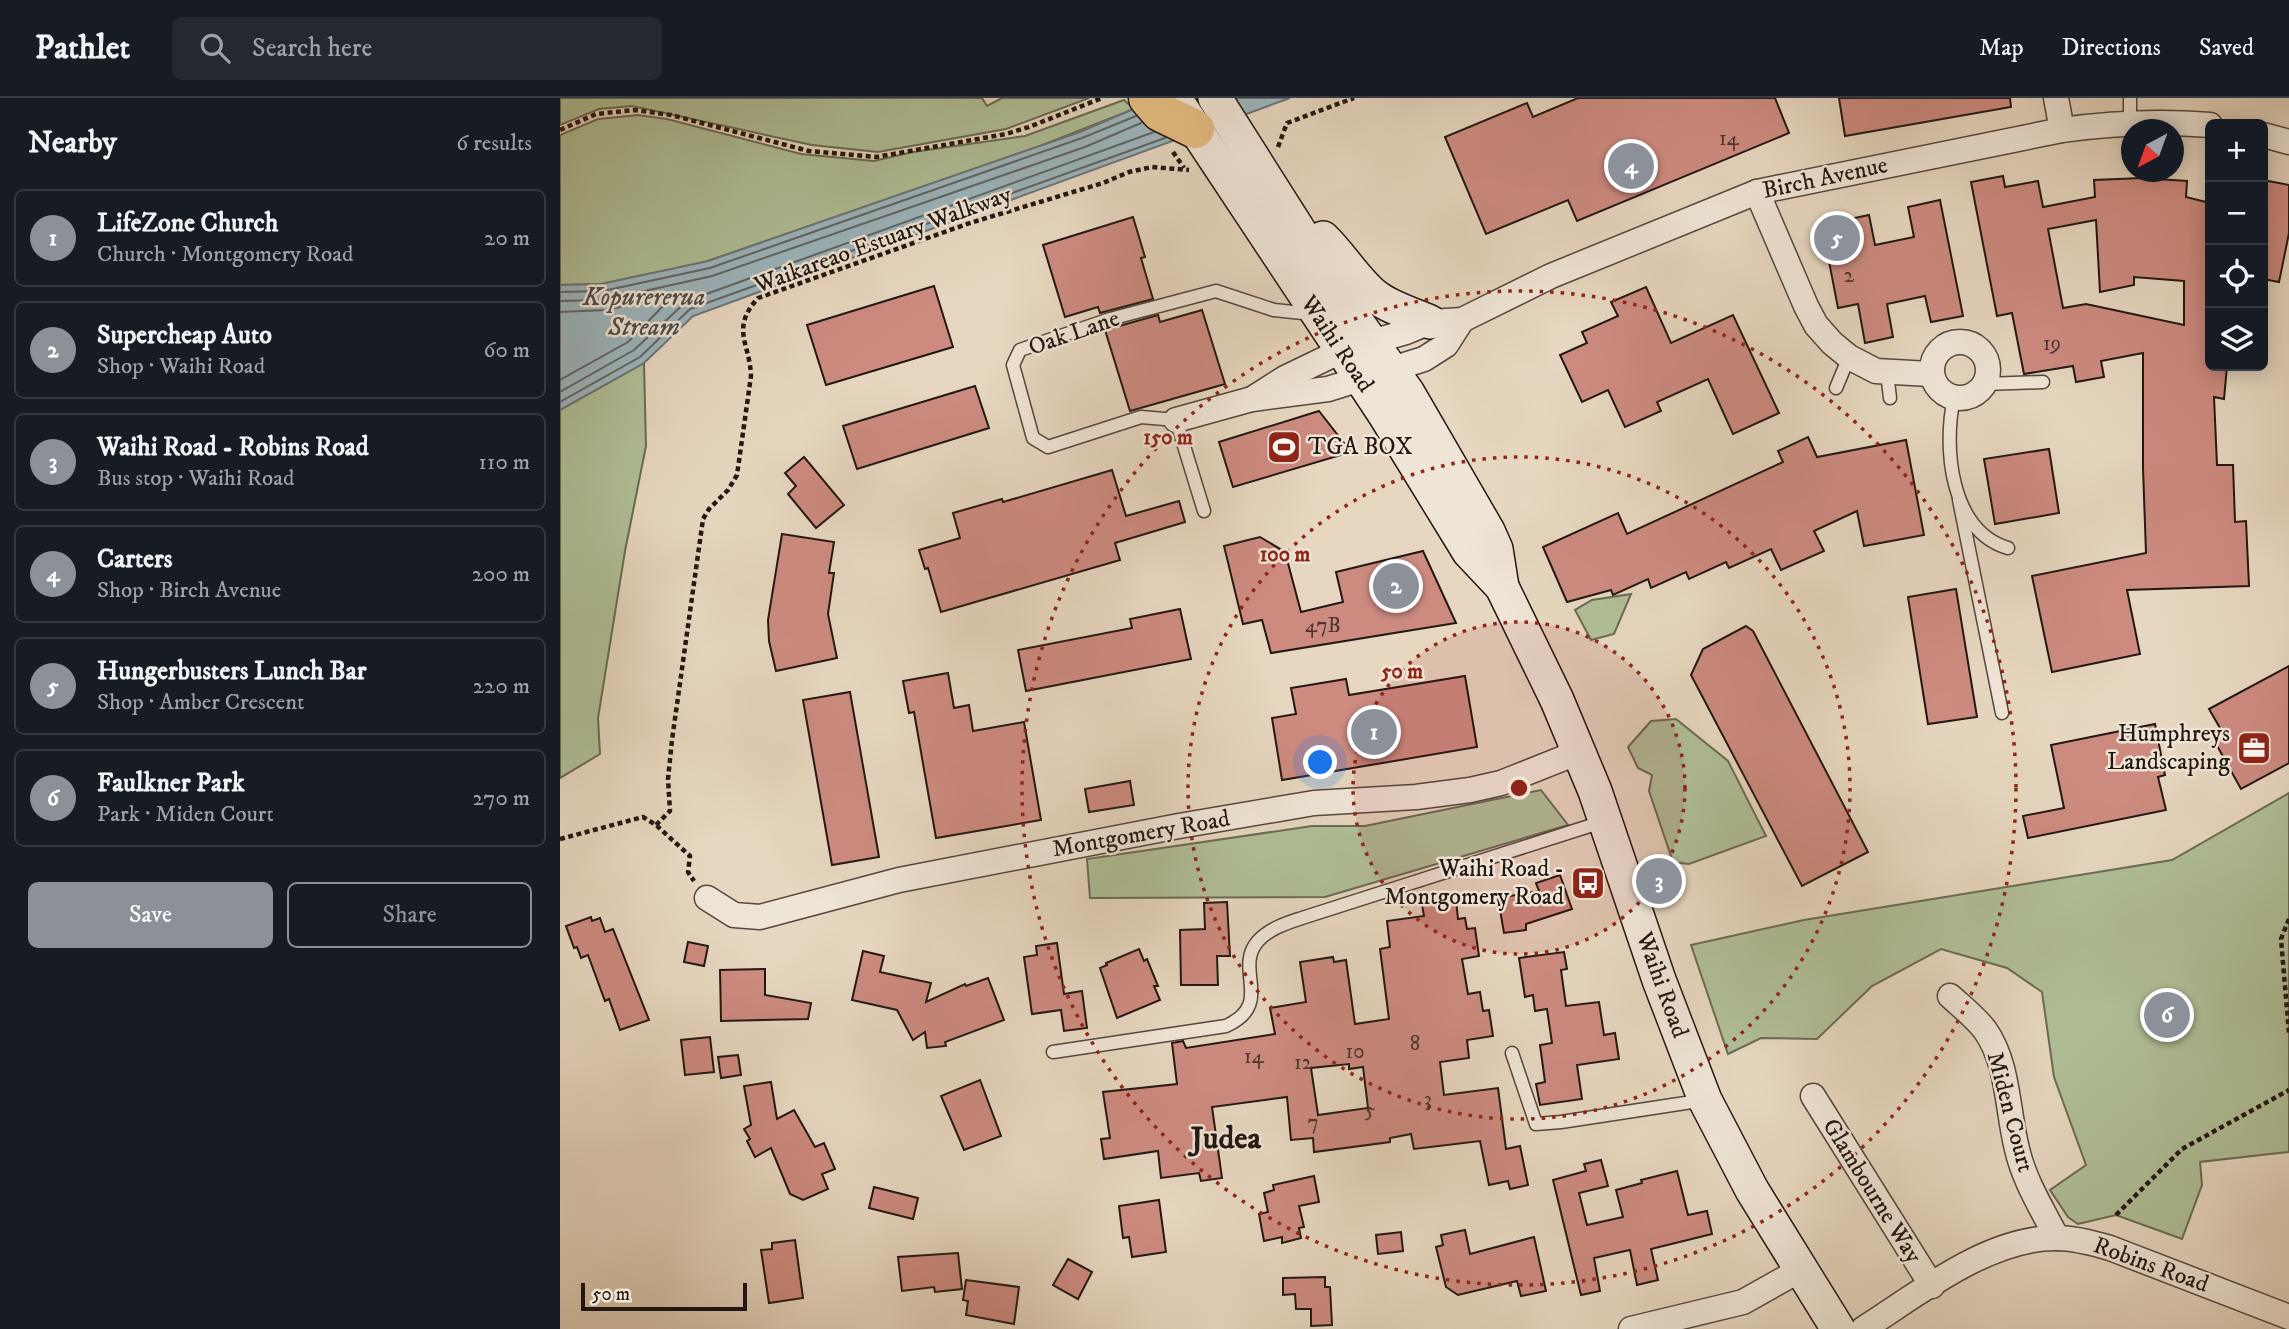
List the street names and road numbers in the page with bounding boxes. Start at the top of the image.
street label: Birch Avenue [1760,150,1890,206]
street label: Waikareao Estuary Walkway [749,179,1016,301]
street label: Waihi Road [1293,289,1380,398]
street label: Oak Lane [1025,303,1123,363]
street label: Montgomery Road [1050,804,1232,864]
street label: Waihi Road [1629,927,1695,1042]
street label: Miden Court [1980,1048,2041,1176]
street label: Glambourne Way [1816,1113,1929,1269]
street label: Robins Road [2089,1230,2213,1300]

